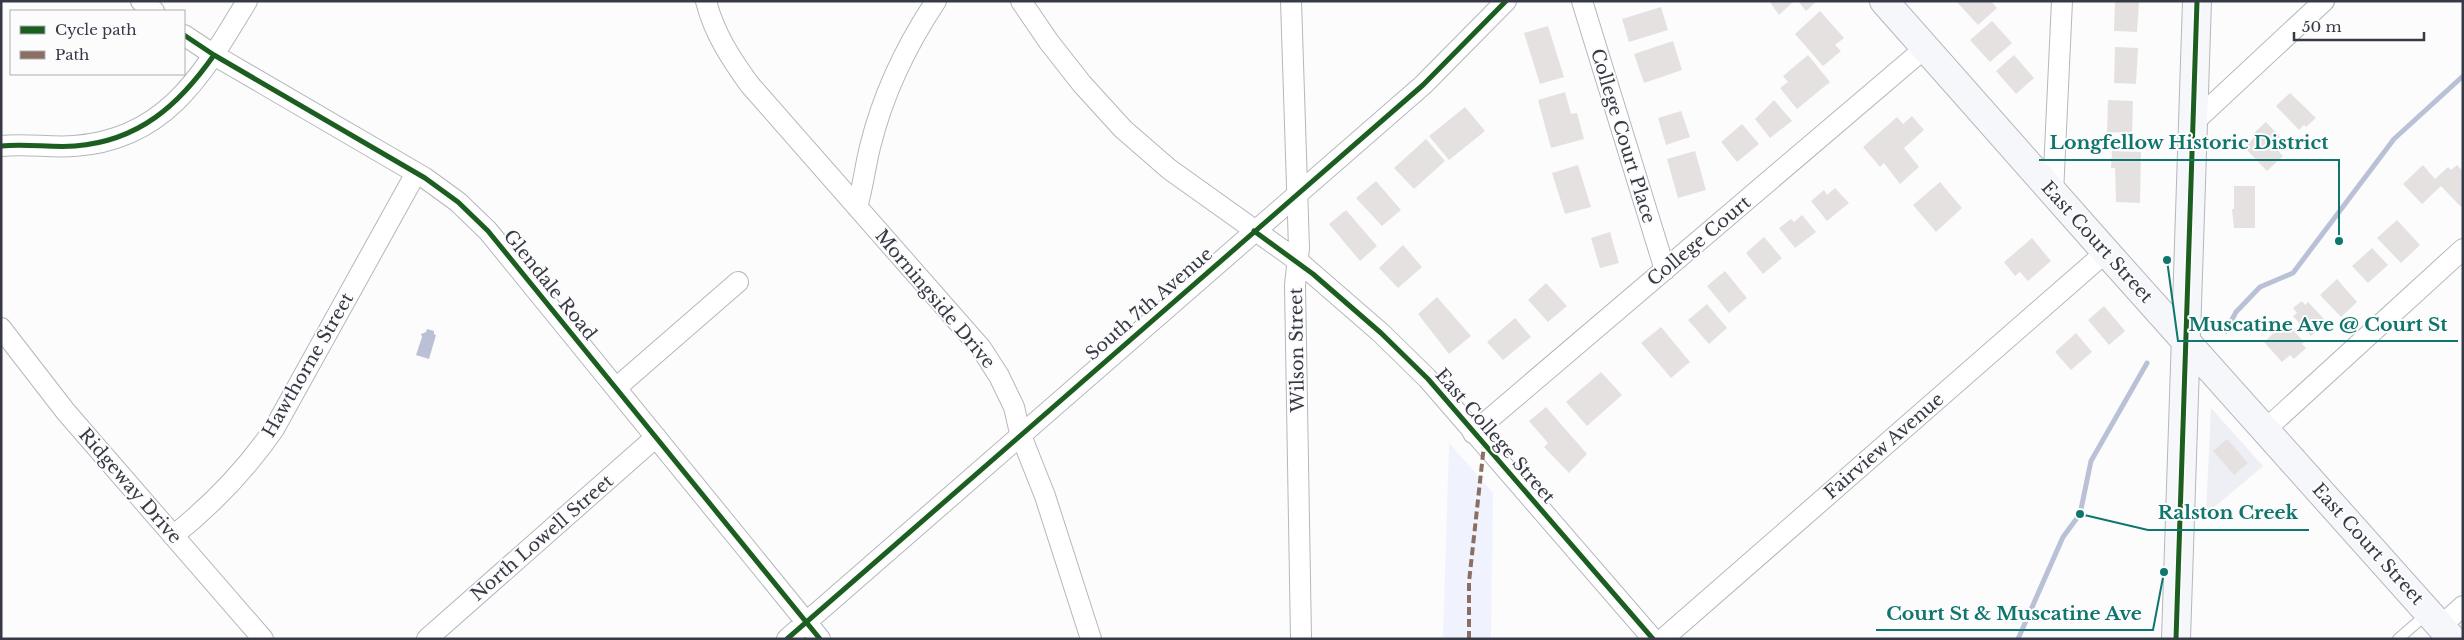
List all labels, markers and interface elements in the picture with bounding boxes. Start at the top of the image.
legend [10,10,185,75]
scale bar [2294,10,2424,42]
text: 50 m [2302,17,2342,36]
text: Cycle path [55,20,137,39]
text: Path [55,45,89,64]
street label: College Court Place [1586,46,1660,226]
callout: Longfellow Historic District [2039,126,2339,160]
text: Longfellow Historic District [2050,131,2329,154]
street label: East Court Street [2037,177,2158,308]
street label: College Court [1643,191,1755,291]
street label: Glendale Road [499,225,601,345]
street label: Morningside Drive [870,225,1000,373]
street label: South 7th Avenue [1081,243,1217,365]
street label: Wilson Street [1285,287,1309,414]
street label: Hawthorne Street [258,289,358,441]
callout: Muscatine Ave @ Court St [2178,307,2458,341]
text: Muscatine Ave @ Court St [2189,313,2448,336]
street label: East College Street [1430,364,1560,508]
street label: Fairview Avenue [1820,388,1948,504]
street label: Ridgeway Drive [74,424,186,548]
street label: North Lowell Street [466,470,618,606]
street label: East Court Street [2308,479,2429,610]
callout: Ralston Creek [2148,496,2309,530]
text: Ralston Creek [2158,501,2299,524]
callout: Court St & Muscatine Ave [1876,596,2153,630]
text: Court St & Muscatine Ave [1886,602,2142,625]

